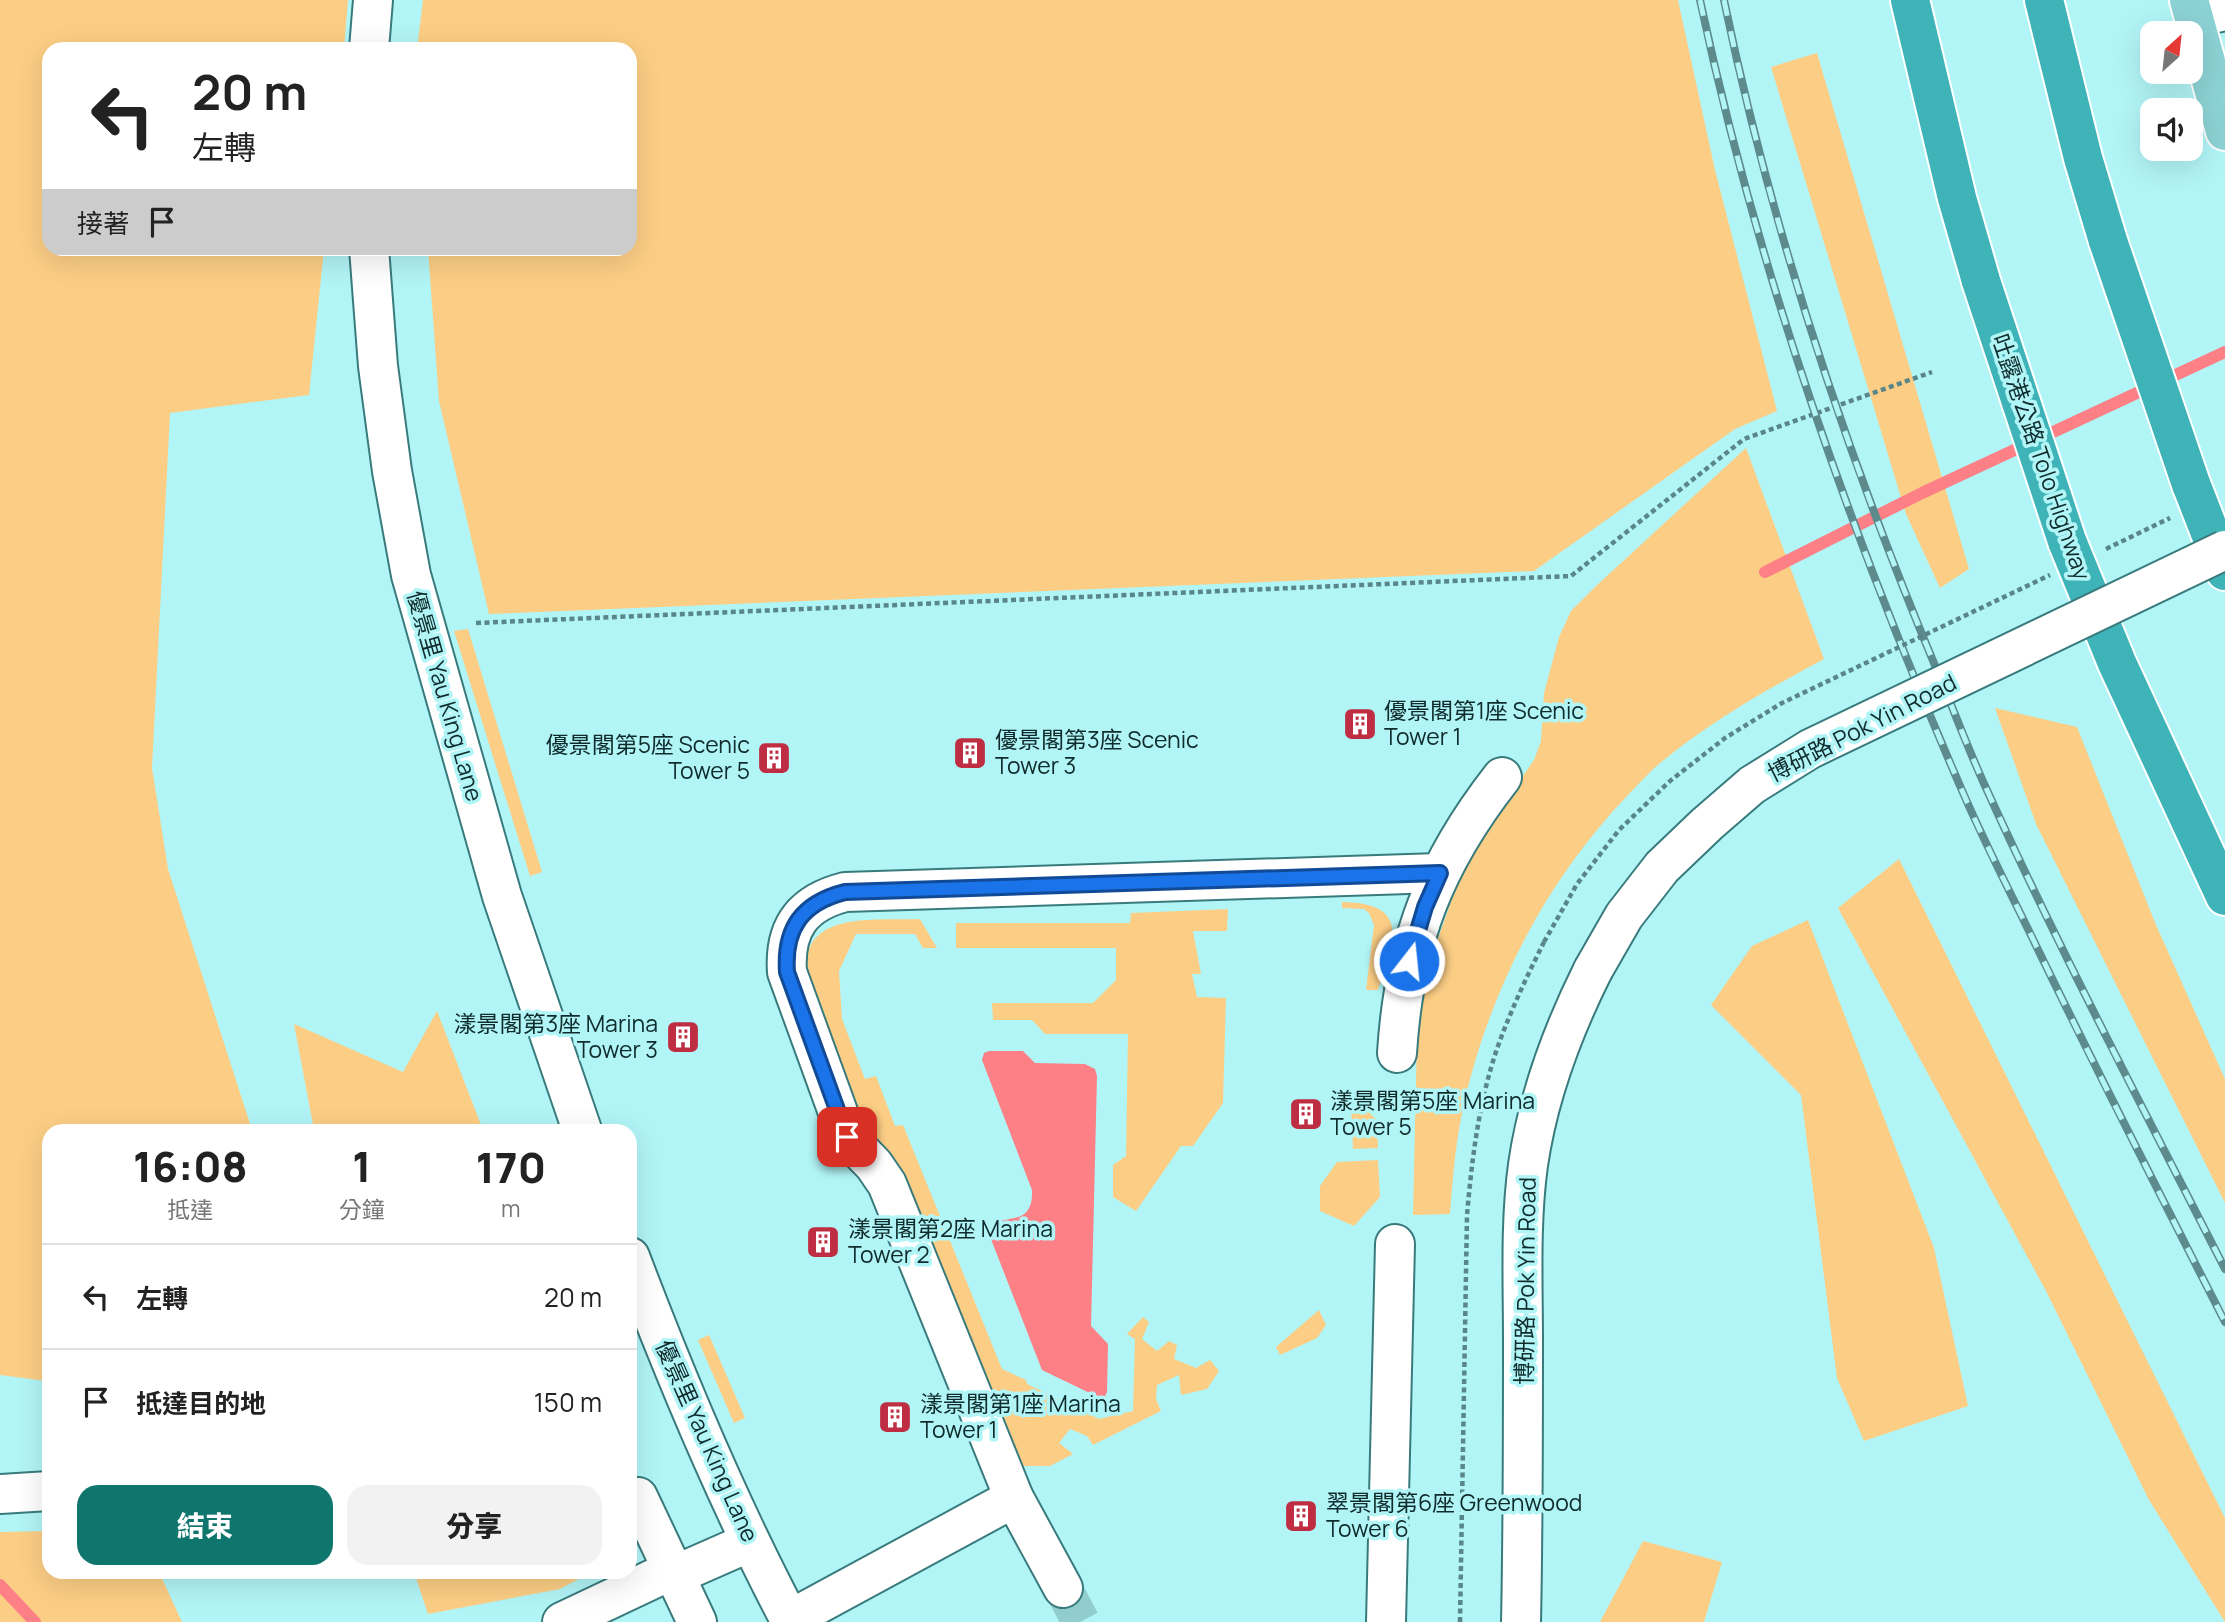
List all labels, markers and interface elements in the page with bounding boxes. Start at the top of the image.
north arrow [2140,21,2203,84]
map controls [2140,21,2203,161]
text: 20 m [192,58,307,125]
icon: left [77,70,168,161]
button: sound [2140,98,2203,161]
text: 左轉 [192,125,256,169]
icon: arrive [143,203,181,241]
text: 接著 [77,205,129,241]
street label: 吐露港公路 Tolo Highway [1985,329,2099,584]
street label: 優景里 Yau King Lane [401,587,491,805]
street label: 博研路 Pok Yin Road [1762,666,1961,789]
place label: 優景閣第1座 Scenic Tower 1 [1384,694,1584,752]
building icon: 優景閣第1座 Scenic Tower 1 [1341,705,1379,743]
place label: 優景閣第3座 Scenic Tower 3 [995,723,1199,781]
place label: 優景閣第5座 Scenic Tower 5 [546,728,750,786]
building icon: 優景閣第3座 Scenic Tower 3 [951,734,989,772]
building icon: 優景閣第5座 Scenic Tower 5 [755,739,793,777]
position arrow [1372,924,1446,998]
place label: 漾景閣第3座 Marina Tower 3 [453,1007,658,1065]
building icon: 漾景閣第3座 Marina Tower 3 [664,1018,702,1056]
place label: 漾景閣第5座 Marina Tower 5 [1330,1084,1535,1142]
building icon: 漾景閣第5座 Marina Tower 5 [1287,1095,1325,1133]
pin [817,1107,877,1167]
icon: arrive [828,1118,866,1156]
text: 16:08 [133,1137,248,1195]
text: 1 [352,1137,371,1195]
text: 170 [476,1138,546,1196]
street label: 博研路 Pok Yin Road [1507,1177,1543,1385]
text: m [501,1192,521,1224]
text: 抵達 [167,1193,213,1225]
text: 分鐘 [339,1193,385,1225]
place label: 漾景閣第2座 Marina Tower 2 [848,1212,1053,1270]
building icon: 漾景閣第2座 Marina Tower 2 [804,1223,842,1261]
icon: left [77,1278,115,1316]
text: 20 m [544,1279,602,1315]
text: 左轉 [136,1280,188,1316]
street label: 優景里 Yau King Lane [649,1334,767,1547]
icon: arrive [77,1383,115,1421]
text: 150 m [534,1384,602,1420]
text: 抵達目的地 [136,1385,266,1421]
place label: 漾景閣第1座 Marina Tower 1 [920,1387,1121,1445]
building icon: 漾景閣第1座 Marina Tower 1 [876,1398,914,1436]
button: 結束 [77,1485,333,1565]
button: 分享 [347,1485,602,1565]
place label: 翠景閣第6座 Greenwood Tower 6 [1326,1486,1582,1544]
building icon: 翠景閣第6座 Greenwood Tower 6 [1282,1497,1320,1535]

